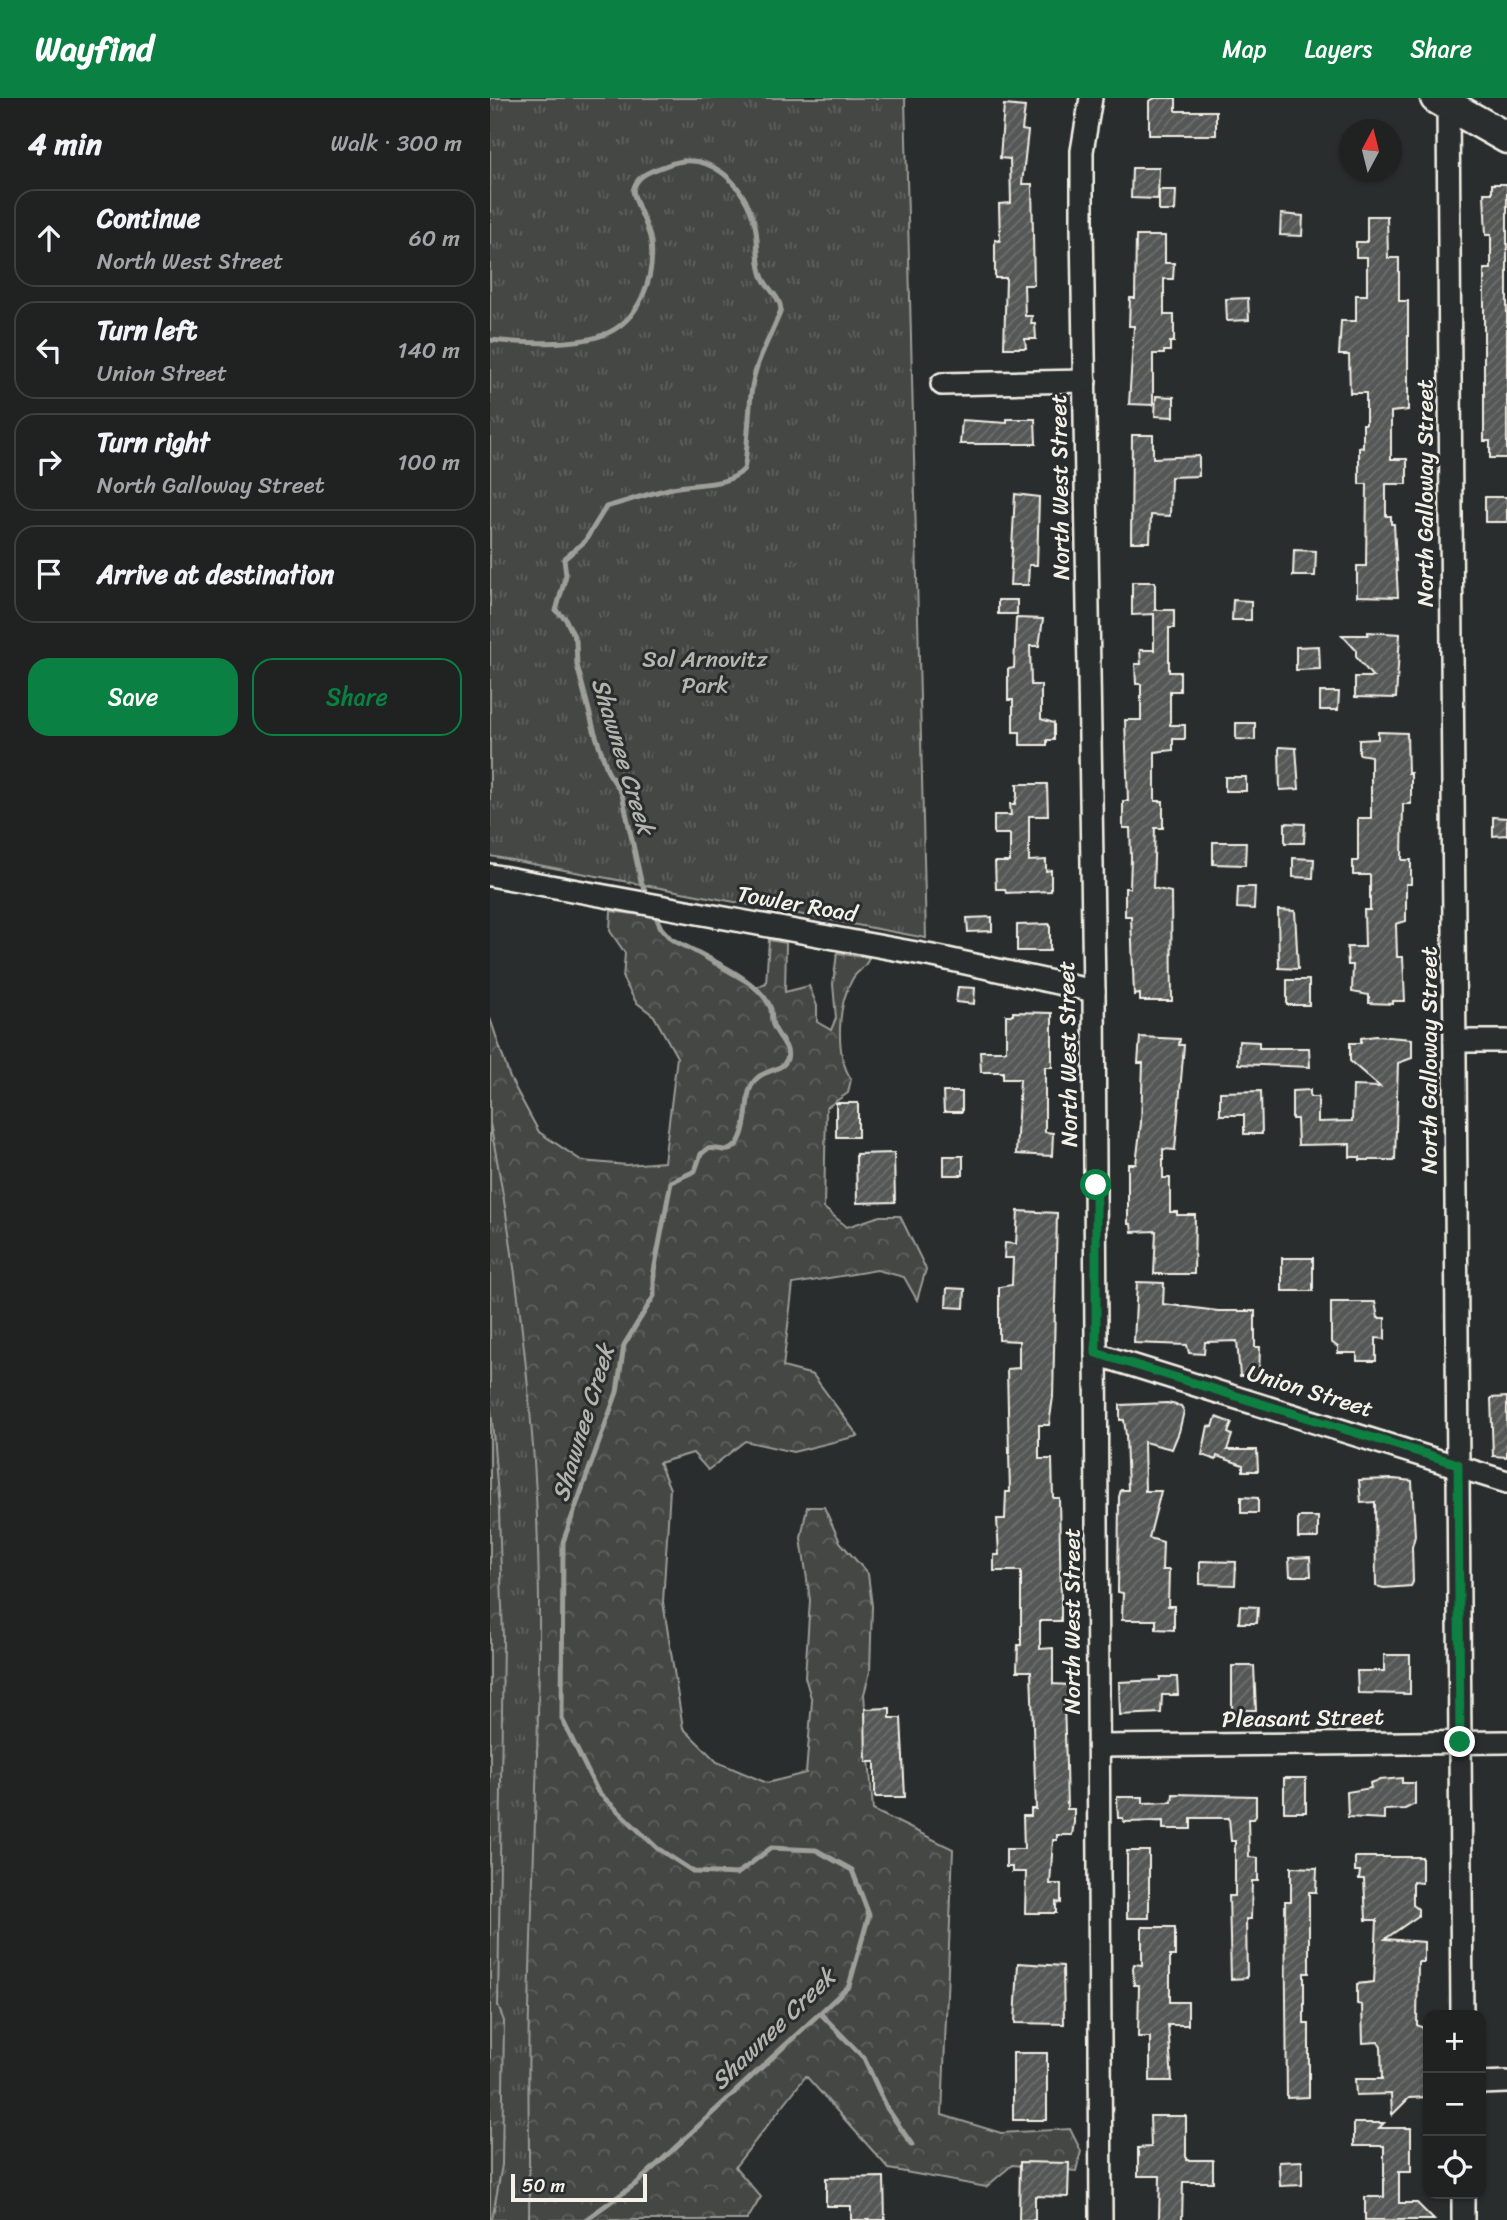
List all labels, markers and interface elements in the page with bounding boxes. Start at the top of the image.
text: Wayfind [35,20,154,78]
text: Map [1222,28,1267,70]
text: Layers [1305,28,1372,70]
text: Share [1410,28,1472,70]
text: 4 min [28,117,102,171]
north arrow [1339,119,1402,182]
text: Walk · 300 m [330,123,462,164]
text: Continue [97,195,200,241]
text: 60 m [409,218,460,259]
icon: ahead [30,219,68,257]
text: North West Street [97,241,283,282]
text: Turn left [97,307,197,353]
text: 140 m [398,330,460,371]
icon: left [30,331,68,369]
text: Union Street [97,353,227,394]
street label: North Galloway Street [1405,379,1446,607]
street label: North West Street [1038,394,1082,580]
text: Turn right [97,419,210,465]
text: 100 m [397,442,460,483]
icon: right [30,443,68,481]
text: North Galloway Street [97,465,325,506]
text: Arrive at destination [97,551,334,597]
icon: arrive [30,555,68,593]
park label: Sol Arnovitz Park [642,639,768,706]
button: Save [28,658,238,736]
button: Share [252,658,462,736]
water label: Shawnee Creek [579,673,668,843]
street label: Towler Road [734,873,862,935]
street label: North Galloway Street [1409,946,1450,1174]
street label: North West Street [1046,961,1090,1147]
route start [1080,1169,1111,1200]
water label: Shawnee Creek [539,1336,628,1506]
street label: Union Street [1242,1352,1378,1430]
street label: North West Street [1052,1528,1093,1714]
street label: Pleasant Street [1222,1696,1384,1740]
route end [1444,1726,1475,1757]
water label: Shawnee Creek [700,1955,848,2100]
map controls [1423,2010,1486,2199]
button: + [1423,2010,1486,2073]
button: − [1423,2073,1486,2136]
button: locate [1423,2136,1486,2199]
text: 50 m [522,2169,565,2202]
scale bar [511,2171,648,2203]

